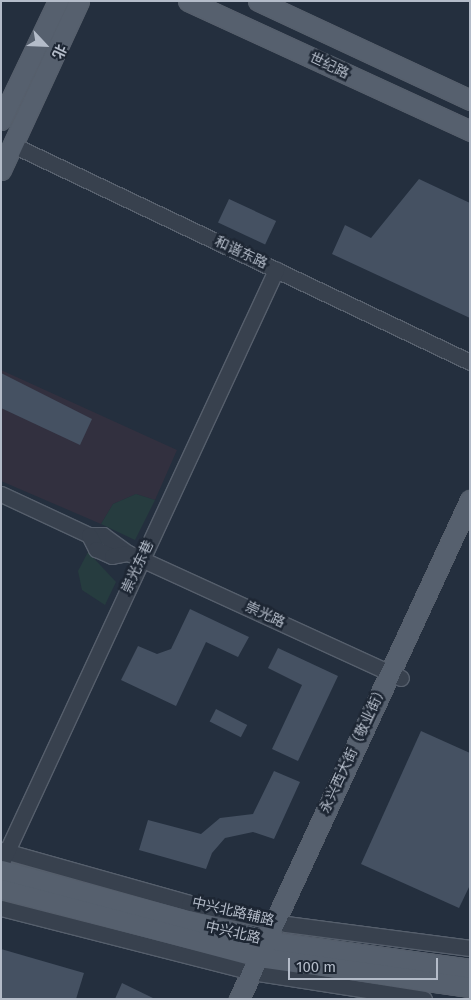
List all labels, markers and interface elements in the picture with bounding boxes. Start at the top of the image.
north arrow [20,20,70,70]
text: 北 [48,42,70,61]
street label: 世纪路 [306,50,352,82]
street label: 和谐东路 [212,234,270,272]
street label: 崇光东巷 [119,538,157,596]
street label: 崇光路 [242,599,288,631]
street label: 永兴西大街（敬业街） [317,682,391,816]
street label: 中兴北路辅路 [190,894,276,930]
street label: 中兴北路 [204,919,262,947]
scale bar [291,948,441,980]
text: 100 m [296,958,336,976]

